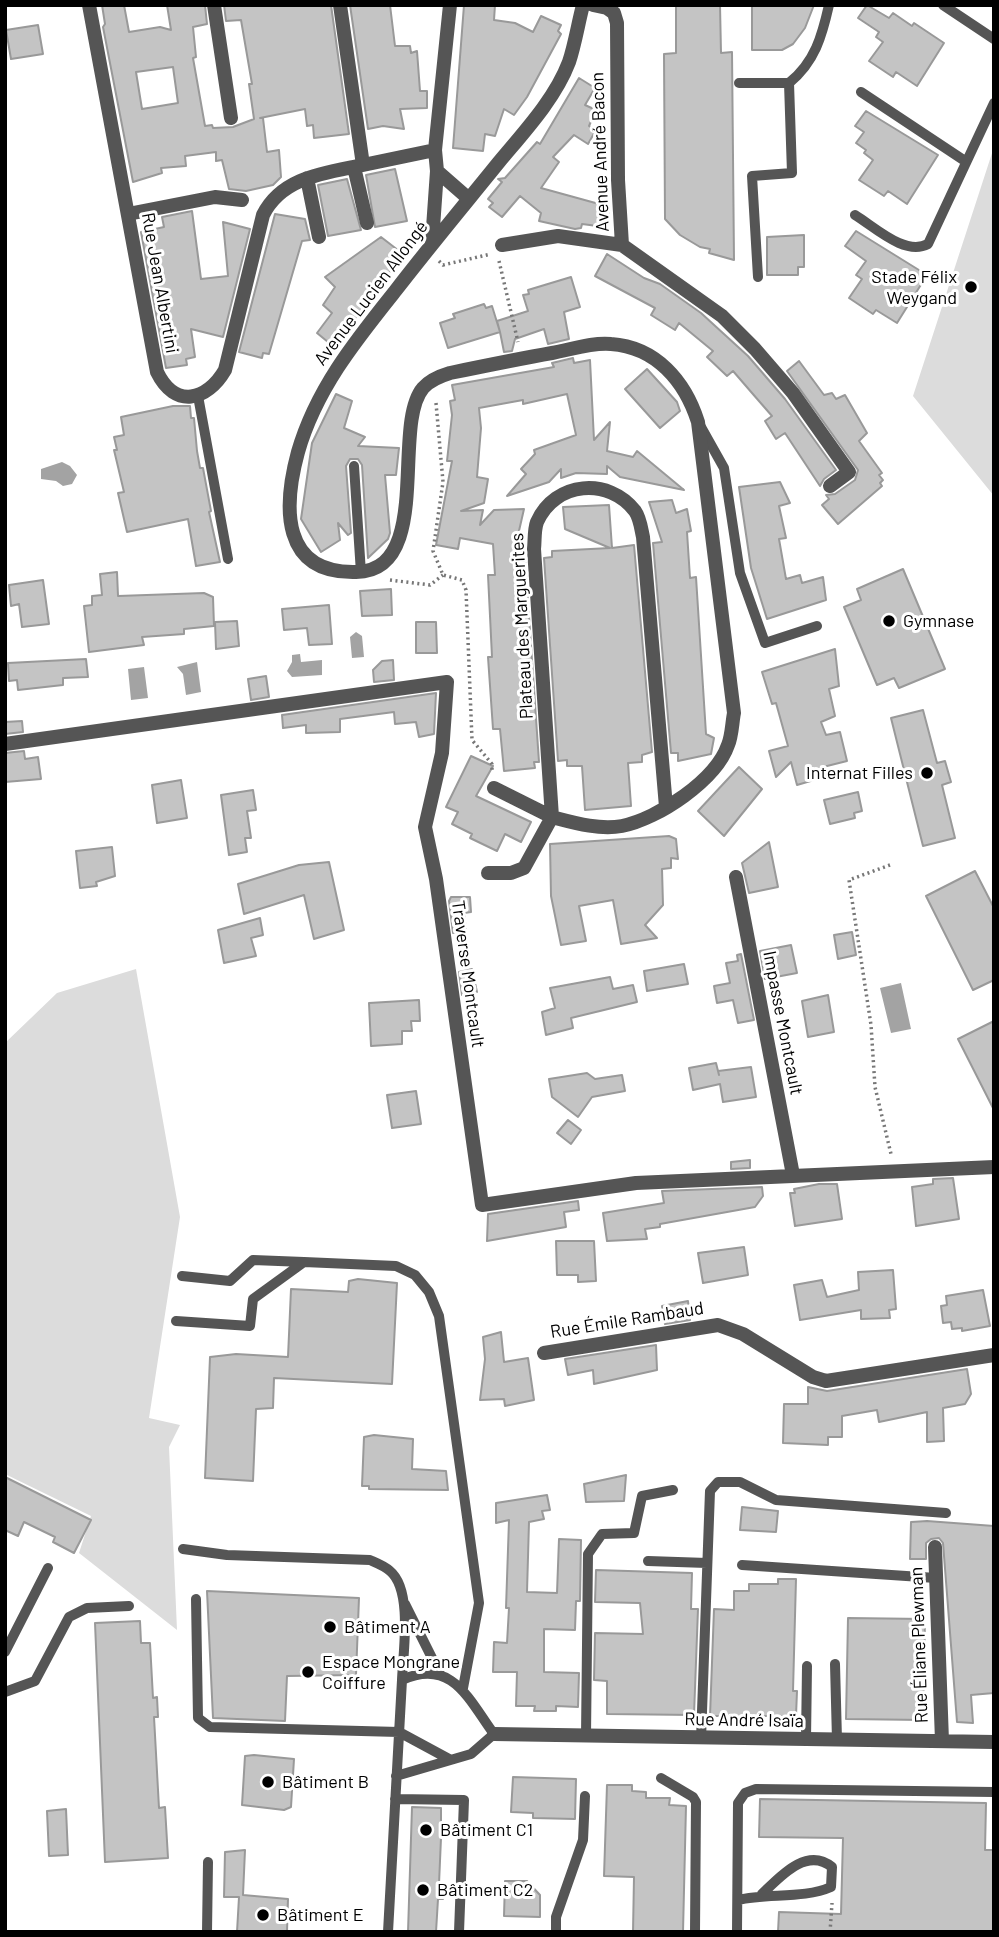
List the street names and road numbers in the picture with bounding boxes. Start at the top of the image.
street label: Avenue André Bacon [586,72,614,232]
street label: Rue Jean Albertini [137,211,183,355]
street label: Avenue Lucien Allongé [310,216,432,370]
street label: Plateau des Marguerites [506,532,538,720]
street label: Traverse Montcault [447,899,489,1049]
street label: Impasse Montcault [758,949,808,1097]
street label: Rue Émile Rambaud [549,1297,705,1343]
street label: Rue Éliane Plewman [905,1566,933,1724]
street label: Rue André Isaïa [684,1708,804,1732]

